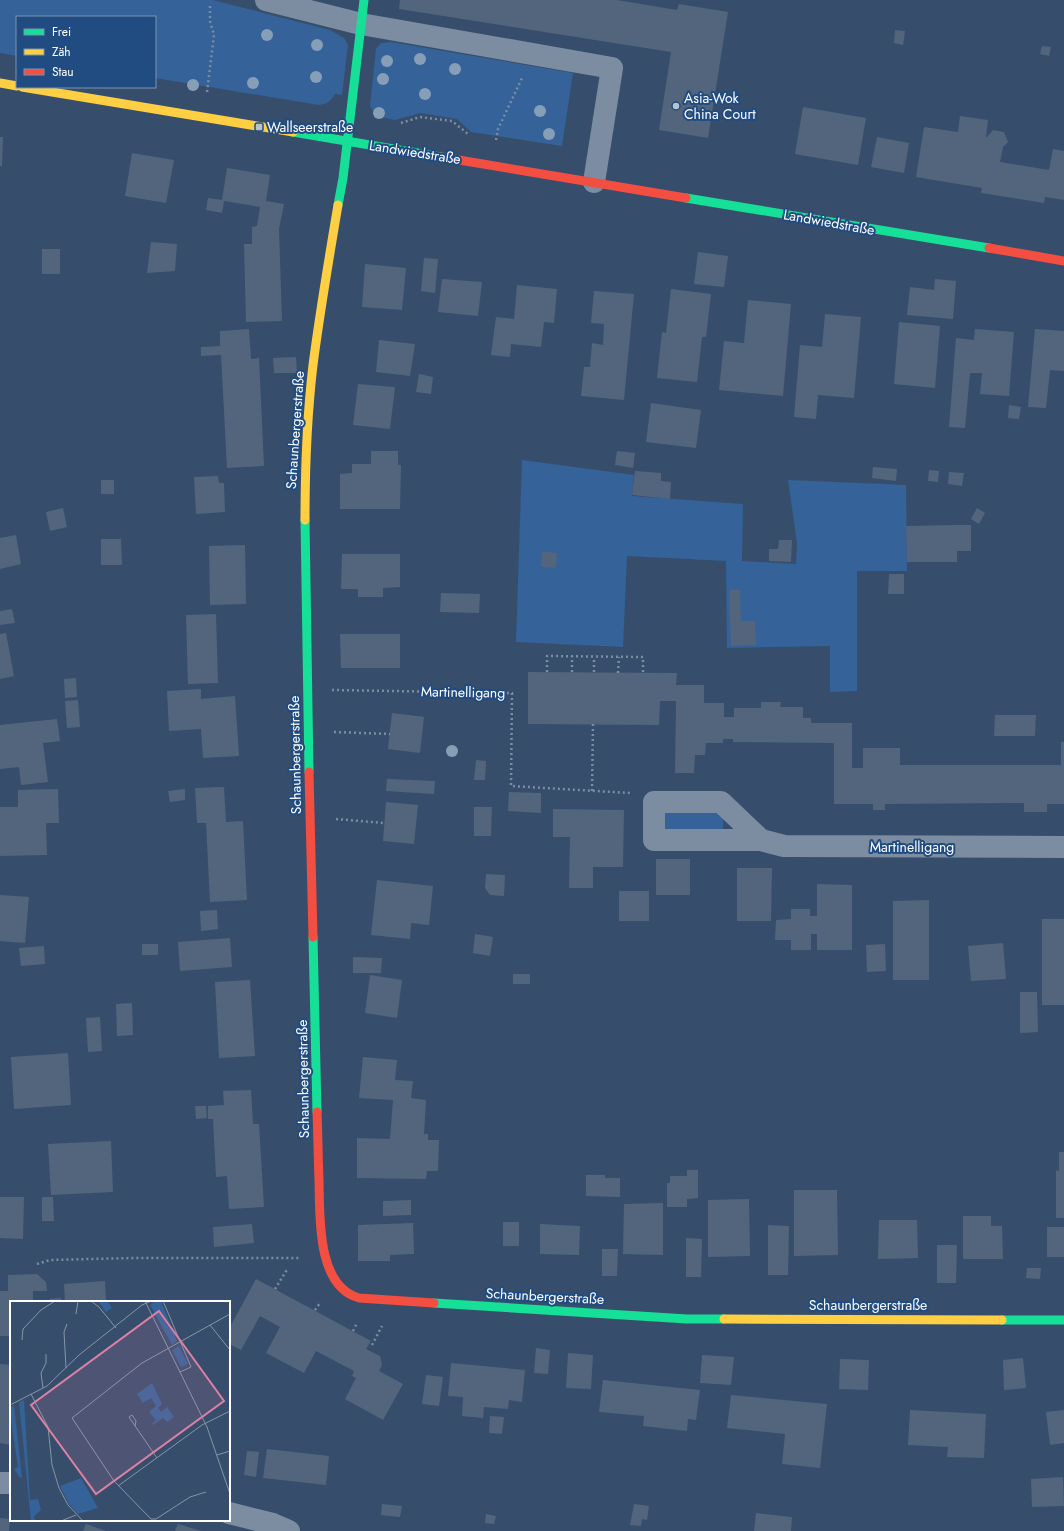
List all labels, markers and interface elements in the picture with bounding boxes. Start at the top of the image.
legend [16,16,156,88]
text: Frei [52,23,71,41]
text: Zäh [52,43,71,61]
text: Stau [52,63,74,81]
place label: Asia-Wok China Court [684,88,756,124]
marker: Asia-Wok China Court [671,101,681,111]
place label: Wallseerstraße [267,117,353,137]
marker: Wallseerstraße [254,122,264,132]
street label: Landwiedstraße [368,135,462,169]
street label: Landwiedstraße [782,204,876,240]
street label: Schaunbergerstraße [281,370,309,490]
street label: Martinelligang [421,681,505,703]
street label: Schaunbergerstraße [284,696,306,814]
street label: Martinelligang [870,837,954,857]
street label: Schaunbergerstraße [292,1020,314,1138]
street label: Schaunbergerstraße [485,1283,605,1309]
street label: Schaunbergerstraße [809,1295,927,1315]
inset map [10,1301,230,1521]

